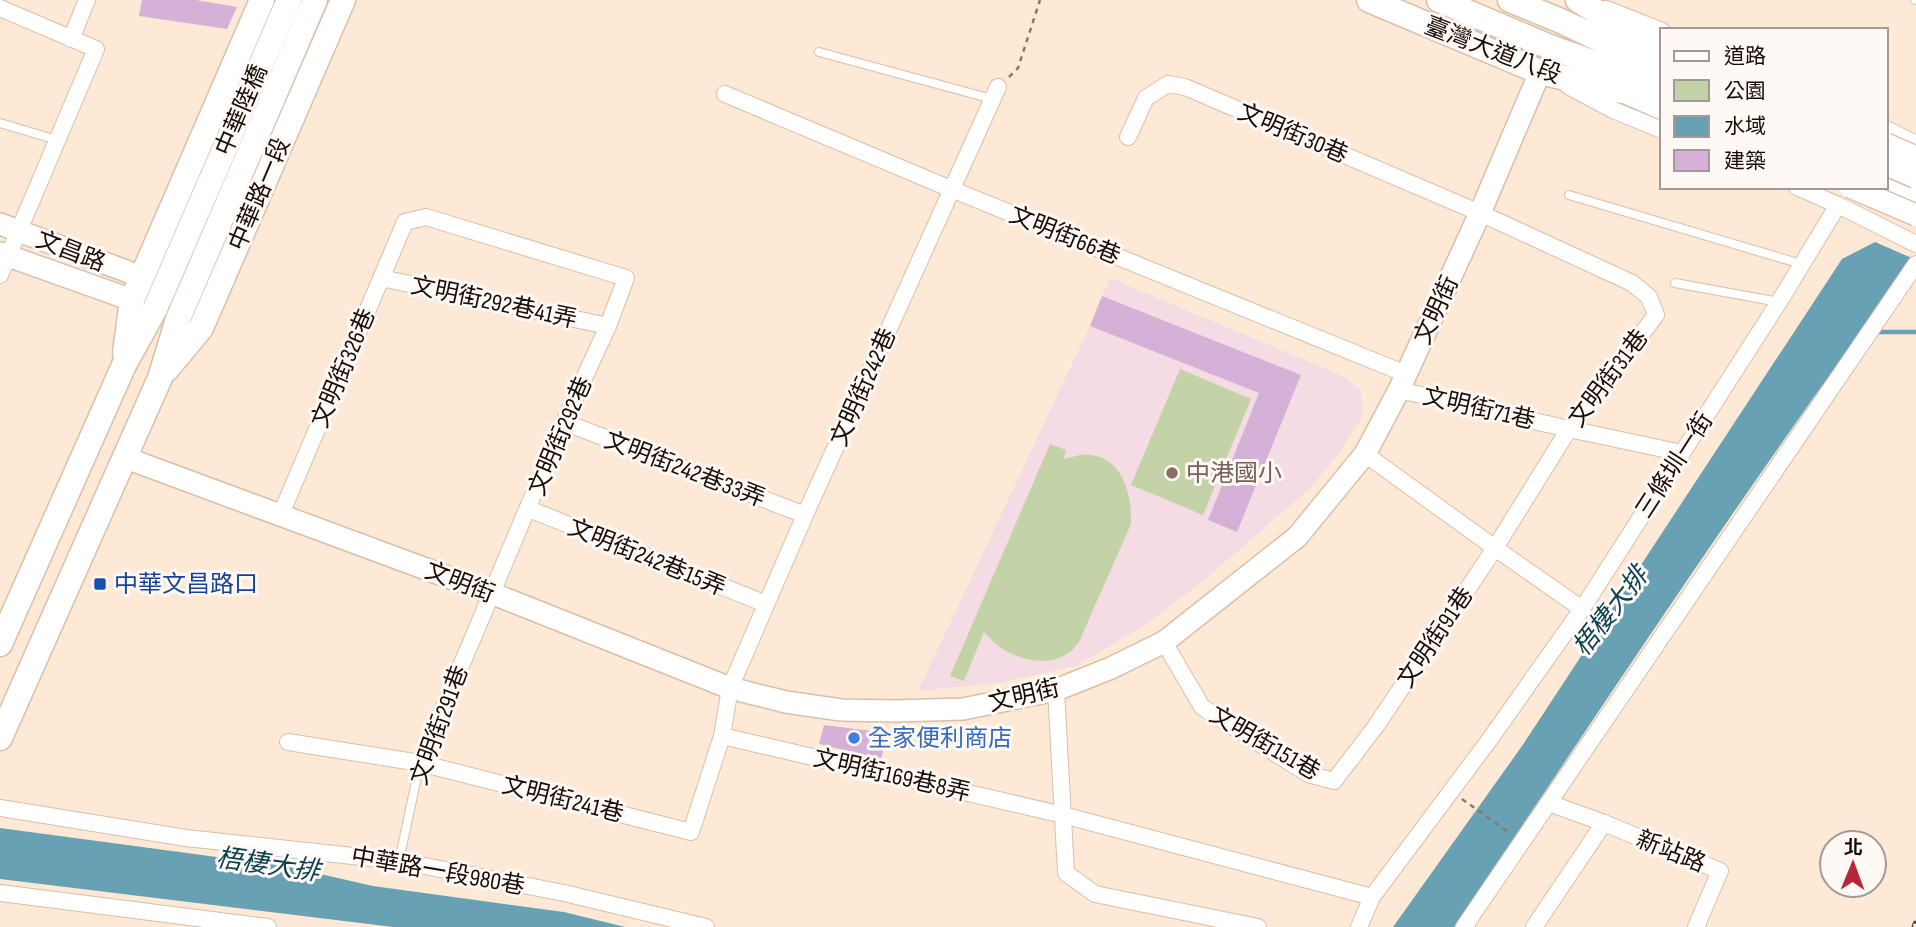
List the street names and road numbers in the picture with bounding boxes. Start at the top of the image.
street label: 臺灣大道八段 [1420,11,1565,90]
street label: 中華陸橋 [209,60,274,160]
street label: 文明街30巷 [1233,97,1352,170]
street label: 中華路一段 [223,133,296,255]
street label: 文明街66巷 [1005,200,1124,271]
street label: 文昌路 [32,225,110,278]
street label: 文明街292巷41弄 [408,271,580,334]
street label: 文明街 [1408,271,1465,349]
street label: 文明街326巷 [305,304,382,432]
street label: 文明街242巷 [825,324,902,451]
street label: 文明街31巷 [1562,324,1654,433]
street label: 文明街292巷 [522,372,599,500]
street label: 文明街71巷 [1420,382,1538,435]
street label: 三條圳一街 [1630,407,1719,523]
street label: 文明街242巷33弄 [600,425,769,513]
street label: 文明街242巷15弄 [564,513,730,602]
street label: 文明街 [421,556,499,609]
street label: 文明街91巷 [1391,581,1480,693]
street label: 文明街291巷 [404,662,474,789]
street label: 文明街 [986,673,1062,718]
street label: 文明街151巷 [1204,700,1325,787]
street label: 文明街169巷8弄 [811,743,973,808]
street label: 文明街241巷 [499,770,627,829]
street label: 新站路 [1632,825,1710,878]
street label: 中華路一段980巷 [349,842,527,901]

